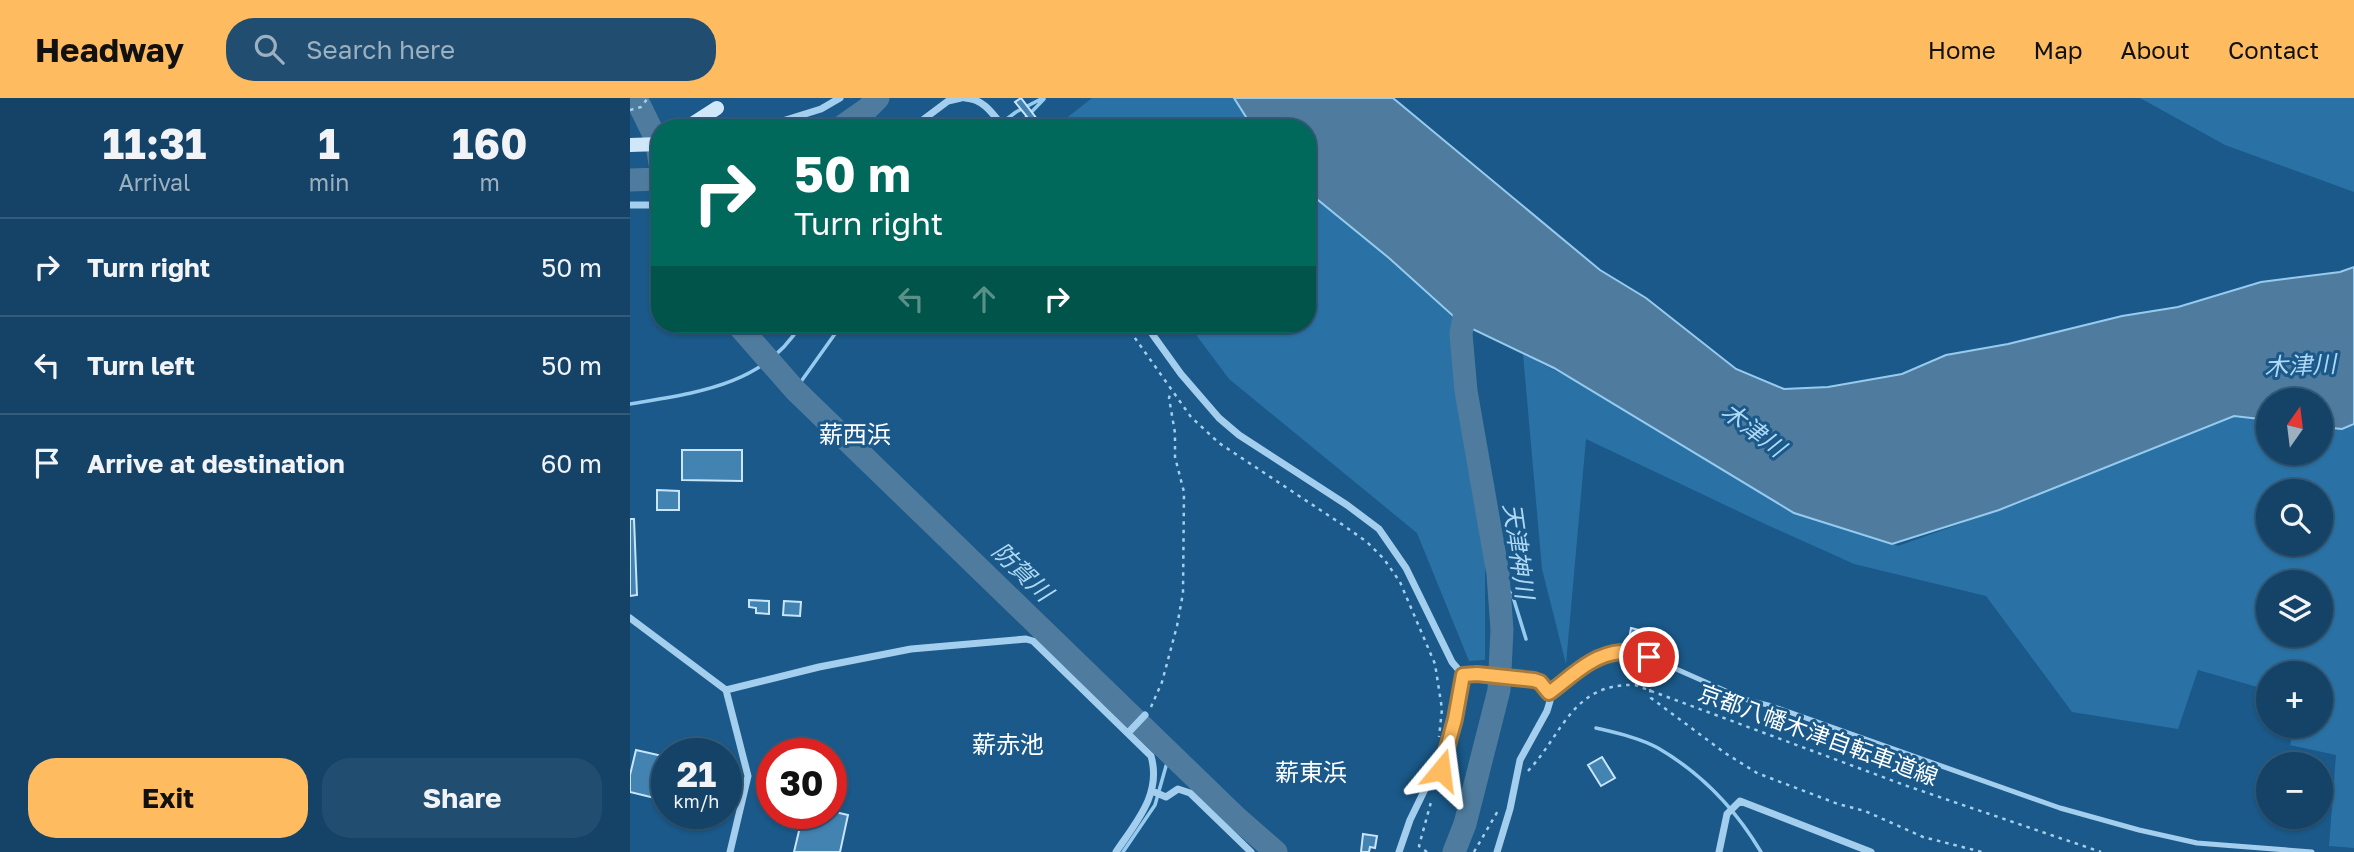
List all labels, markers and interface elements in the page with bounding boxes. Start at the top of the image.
search box [226,18,716,81]
text: Headway [35,30,184,69]
icon: search [250,30,288,68]
text: Search here [306,34,455,65]
text: Home [1928,35,1996,64]
text: Map [2034,35,2083,64]
text: About [2121,35,2190,64]
text: Contact [2228,35,2319,64]
text: 11:31 [102,118,206,168]
text: 1 [318,118,340,168]
text: 160 [452,118,528,168]
text: 50 m [794,144,911,203]
icon: right [679,147,770,238]
text: Arrival [118,168,190,196]
text: min [309,168,350,196]
text: m [480,168,500,196]
text: Turn right [794,204,943,242]
icon: right [28,248,66,286]
text: Turn right [87,252,210,283]
text: 50 m [541,252,602,283]
icon: left [892,280,930,318]
icon: ahead [965,280,1003,318]
icon: right [1038,280,1076,318]
icon: left [28,346,66,384]
water label: 木津川 [2263,348,2340,381]
text: Turn left [87,350,195,381]
text: 50 m [541,350,602,381]
north arrow [2256,388,2333,466]
map controls [2256,388,2333,829]
water label: 木津川 [1716,396,1794,464]
district label: 薪西浜 [819,419,891,448]
icon: arrive [28,444,66,482]
text: Arrive at destination [87,448,345,479]
text: 60 m [541,448,602,479]
button: search [2256,479,2333,556]
water label: 天津神川 [1498,501,1541,603]
water label: 防賀川 [987,535,1061,608]
button: layers [2256,570,2333,647]
pin [1619,627,1679,687]
icon: arrive [1630,638,1668,676]
button: + [2256,661,2333,738]
street label: 京都八幡木津自転車道線 [1695,678,1942,790]
district label: 薪赤池 [972,729,1044,758]
position arrow [1404,733,1478,807]
speed limit sign: 30 [756,738,847,829]
button: − [2256,752,2333,829]
text: 21 [677,753,716,795]
district label: 薪東浜 [1275,757,1347,786]
button: Exit [28,758,308,838]
button: Share [322,758,602,838]
text: km/h [674,790,719,812]

